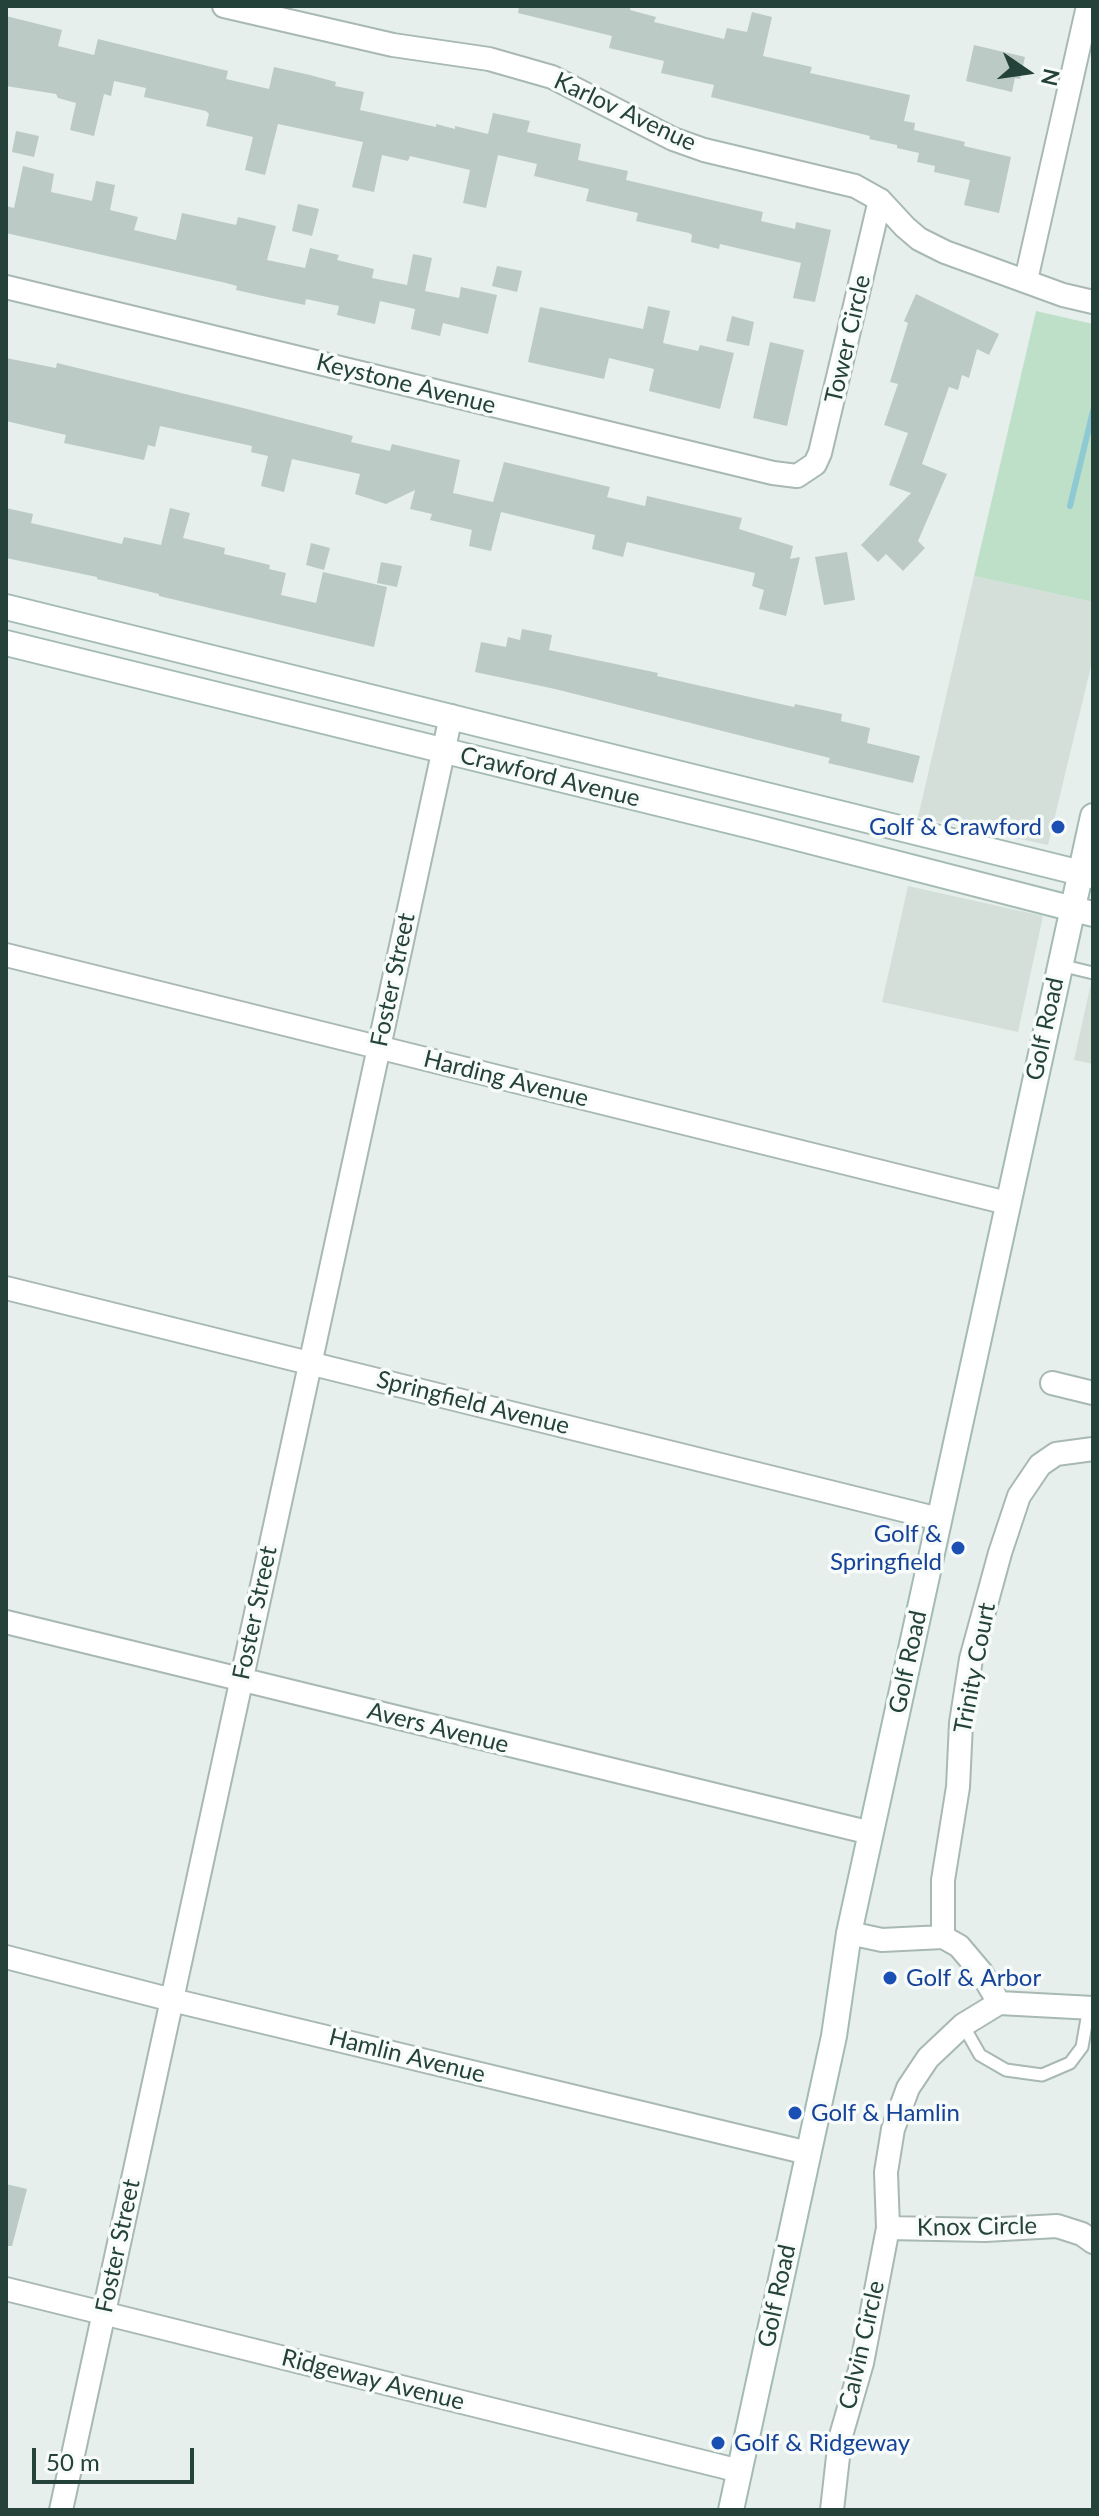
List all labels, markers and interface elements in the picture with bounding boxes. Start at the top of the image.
north arrow [987,32,1067,112]
text: N [1036,66,1066,89]
street label: Karlov Avenue [549,67,701,157]
street label: Tower Circle [819,272,877,406]
street label: Keystone Avenue [313,348,499,420]
street label: Crawford Avenue [457,741,643,813]
place label: Golf & Crawford [869,813,1042,841]
marker: Golf & Crawford [1049,818,1067,836]
street label: Foster Street [365,911,421,1049]
street label: Golf Road [1020,975,1070,1083]
street label: Harding Avenue [421,1045,591,1113]
street label: Springfield Avenue [374,1365,572,1441]
place label: Golf & Springfield [830,1520,942,1576]
marker: Golf & Springfield [949,1539,967,1557]
street label: Foster Street [227,1544,283,1682]
street label: Trinity Court [948,1600,1002,1736]
street label: Golf Road [883,1608,933,1716]
street label: Avers Avenue [364,1697,512,1759]
place label: Golf & Arbor [906,1964,1041,1992]
marker: Golf & Arbor [881,1969,899,1987]
street label: Hamlin Avenue [326,2023,488,2089]
place label: Golf & Hamlin [811,2099,960,2127]
marker: Golf & Hamlin [786,2104,804,2122]
street label: Foster Street [90,2177,146,2315]
street label: Knox Circle [917,2212,1037,2242]
street label: Golf Road [752,2242,802,2350]
street label: Calvin Circle [833,2278,891,2412]
street label: Ridgeway Avenue [279,2343,467,2417]
place label: Golf & Ridgeway [734,2429,910,2457]
scale bar [36,2432,198,2482]
marker: Golf & Ridgeway [709,2434,727,2452]
text: 50 m [46,2447,100,2476]

